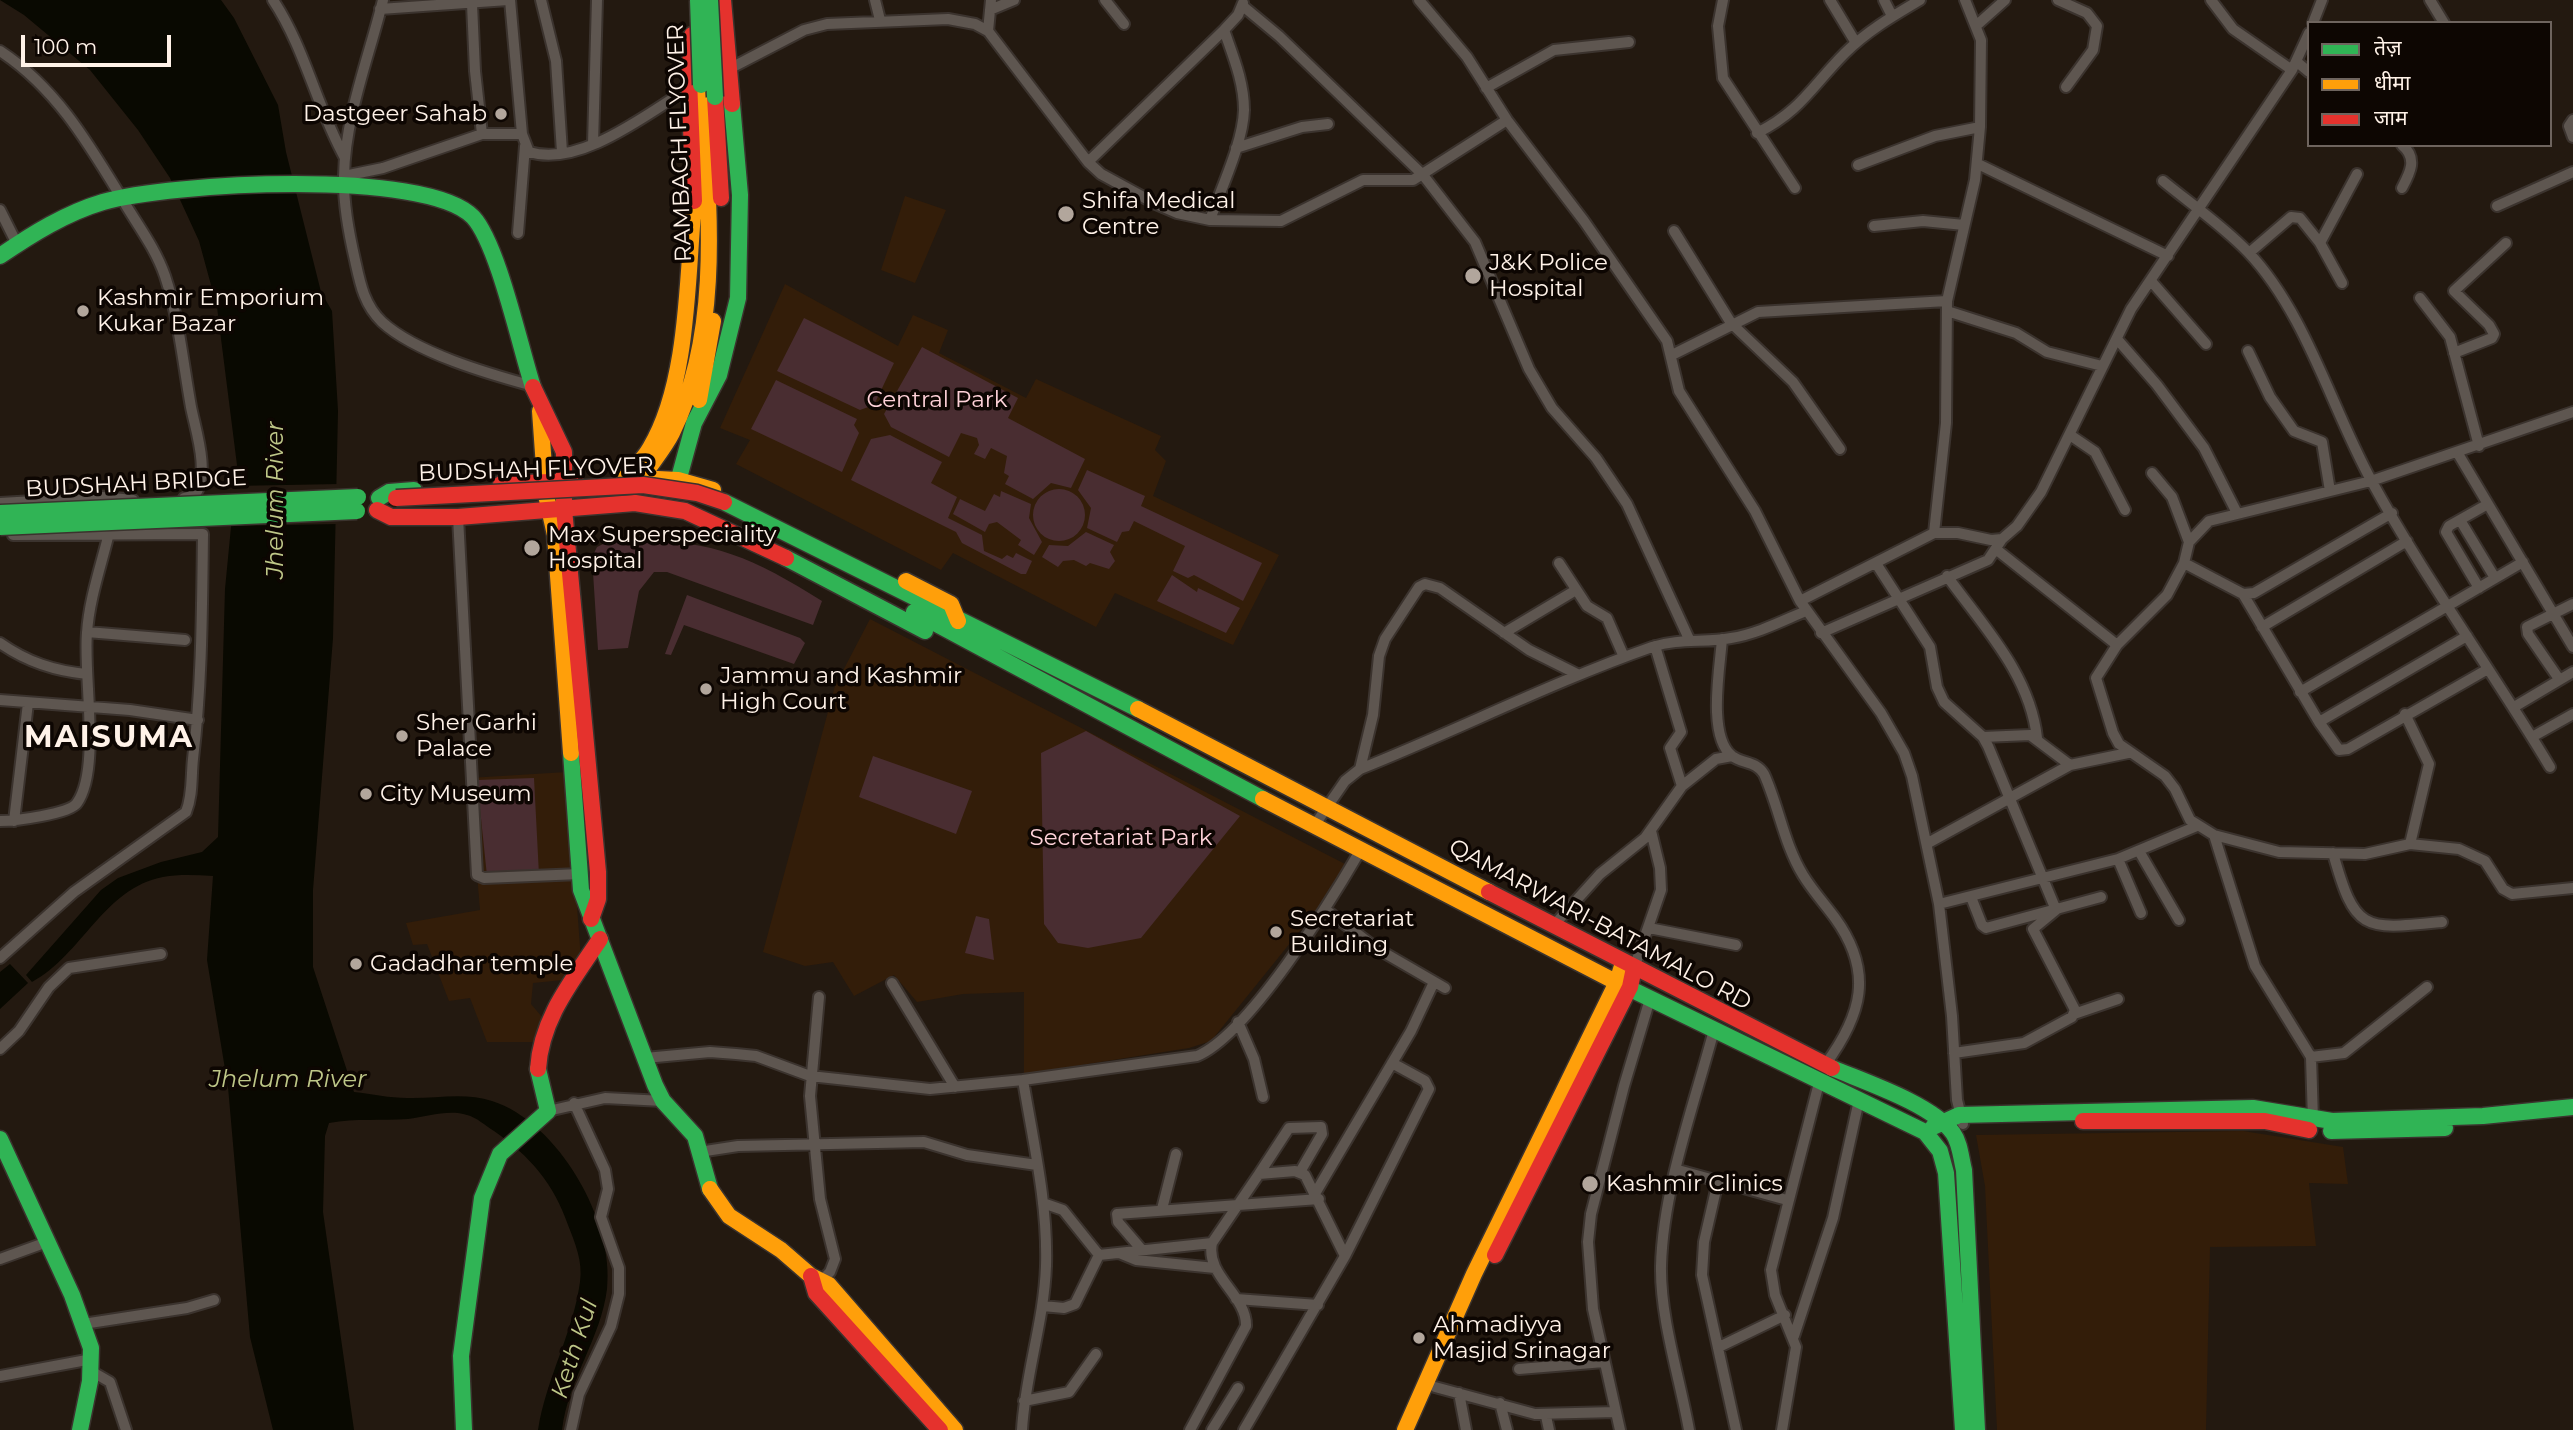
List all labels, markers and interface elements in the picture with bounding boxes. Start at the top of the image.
scale bar [24,21,175,65]
legend [2307,21,2552,147]
street label: RAMBAGH FLYOVER [662,24,698,262]
text: 100 m [34,34,97,59]
text: तेज़ [2374,35,2402,60]
text: धीमा [2374,70,2410,95]
place label: Dastgeer Sahab [303,100,487,128]
text: जाम [2374,105,2408,130]
marker: Dastgeer Sahab [493,106,509,122]
place label: Shifa Medical Centre [1082,187,1235,241]
marker: Shifa Medical Centre [1056,204,1076,224]
place label: J&K Police Hospital [1489,249,1608,303]
marker: J&K Police Hospital [1463,266,1483,286]
place label: Kashmir Emporium Kukar Bazar [97,284,324,338]
marker: Kashmir Emporium Kukar Bazar [75,303,91,319]
park label: Central Park [866,386,1008,414]
water label: Jhelum River [262,421,290,579]
street label: BUDSHAH FLYOVER [418,452,654,488]
street label: BUDSHAH BRIDGE [25,464,247,504]
place label: Max Superspeciality Hospital [548,521,776,575]
marker: Max Superspeciality Hospital [522,538,542,558]
place label: Jammu and Kashmir High Court [720,662,962,716]
marker: Jammu and Kashmir High Court [698,681,714,697]
place label: Sher Garhi Palace [416,709,537,763]
district label: MAISUMA [25,720,193,756]
marker: Sher Garhi Palace [394,728,410,744]
place label: City Museum [380,780,532,808]
marker: City Museum [358,786,374,802]
park label: Secretariat Park [1030,824,1212,852]
street label: QAMARWARI-BATAMALO RD [1444,833,1756,1017]
place label: Secretariat Building [1290,905,1414,959]
marker: Secretariat Building [1268,924,1284,940]
place label: Gadadhar temple [370,950,573,978]
marker: Gadadhar temple [348,956,364,972]
water label: Jhelum River [209,1066,367,1094]
place label: Kashmir Clinics [1606,1170,1783,1198]
marker: Kashmir Clinics [1580,1174,1600,1194]
water label: Keth Kul [545,1296,605,1402]
place label: Ahmadiyya Masjid Srinagar [1433,1311,1611,1365]
marker: Ahmadiyya Masjid Srinagar [1411,1330,1427,1346]

